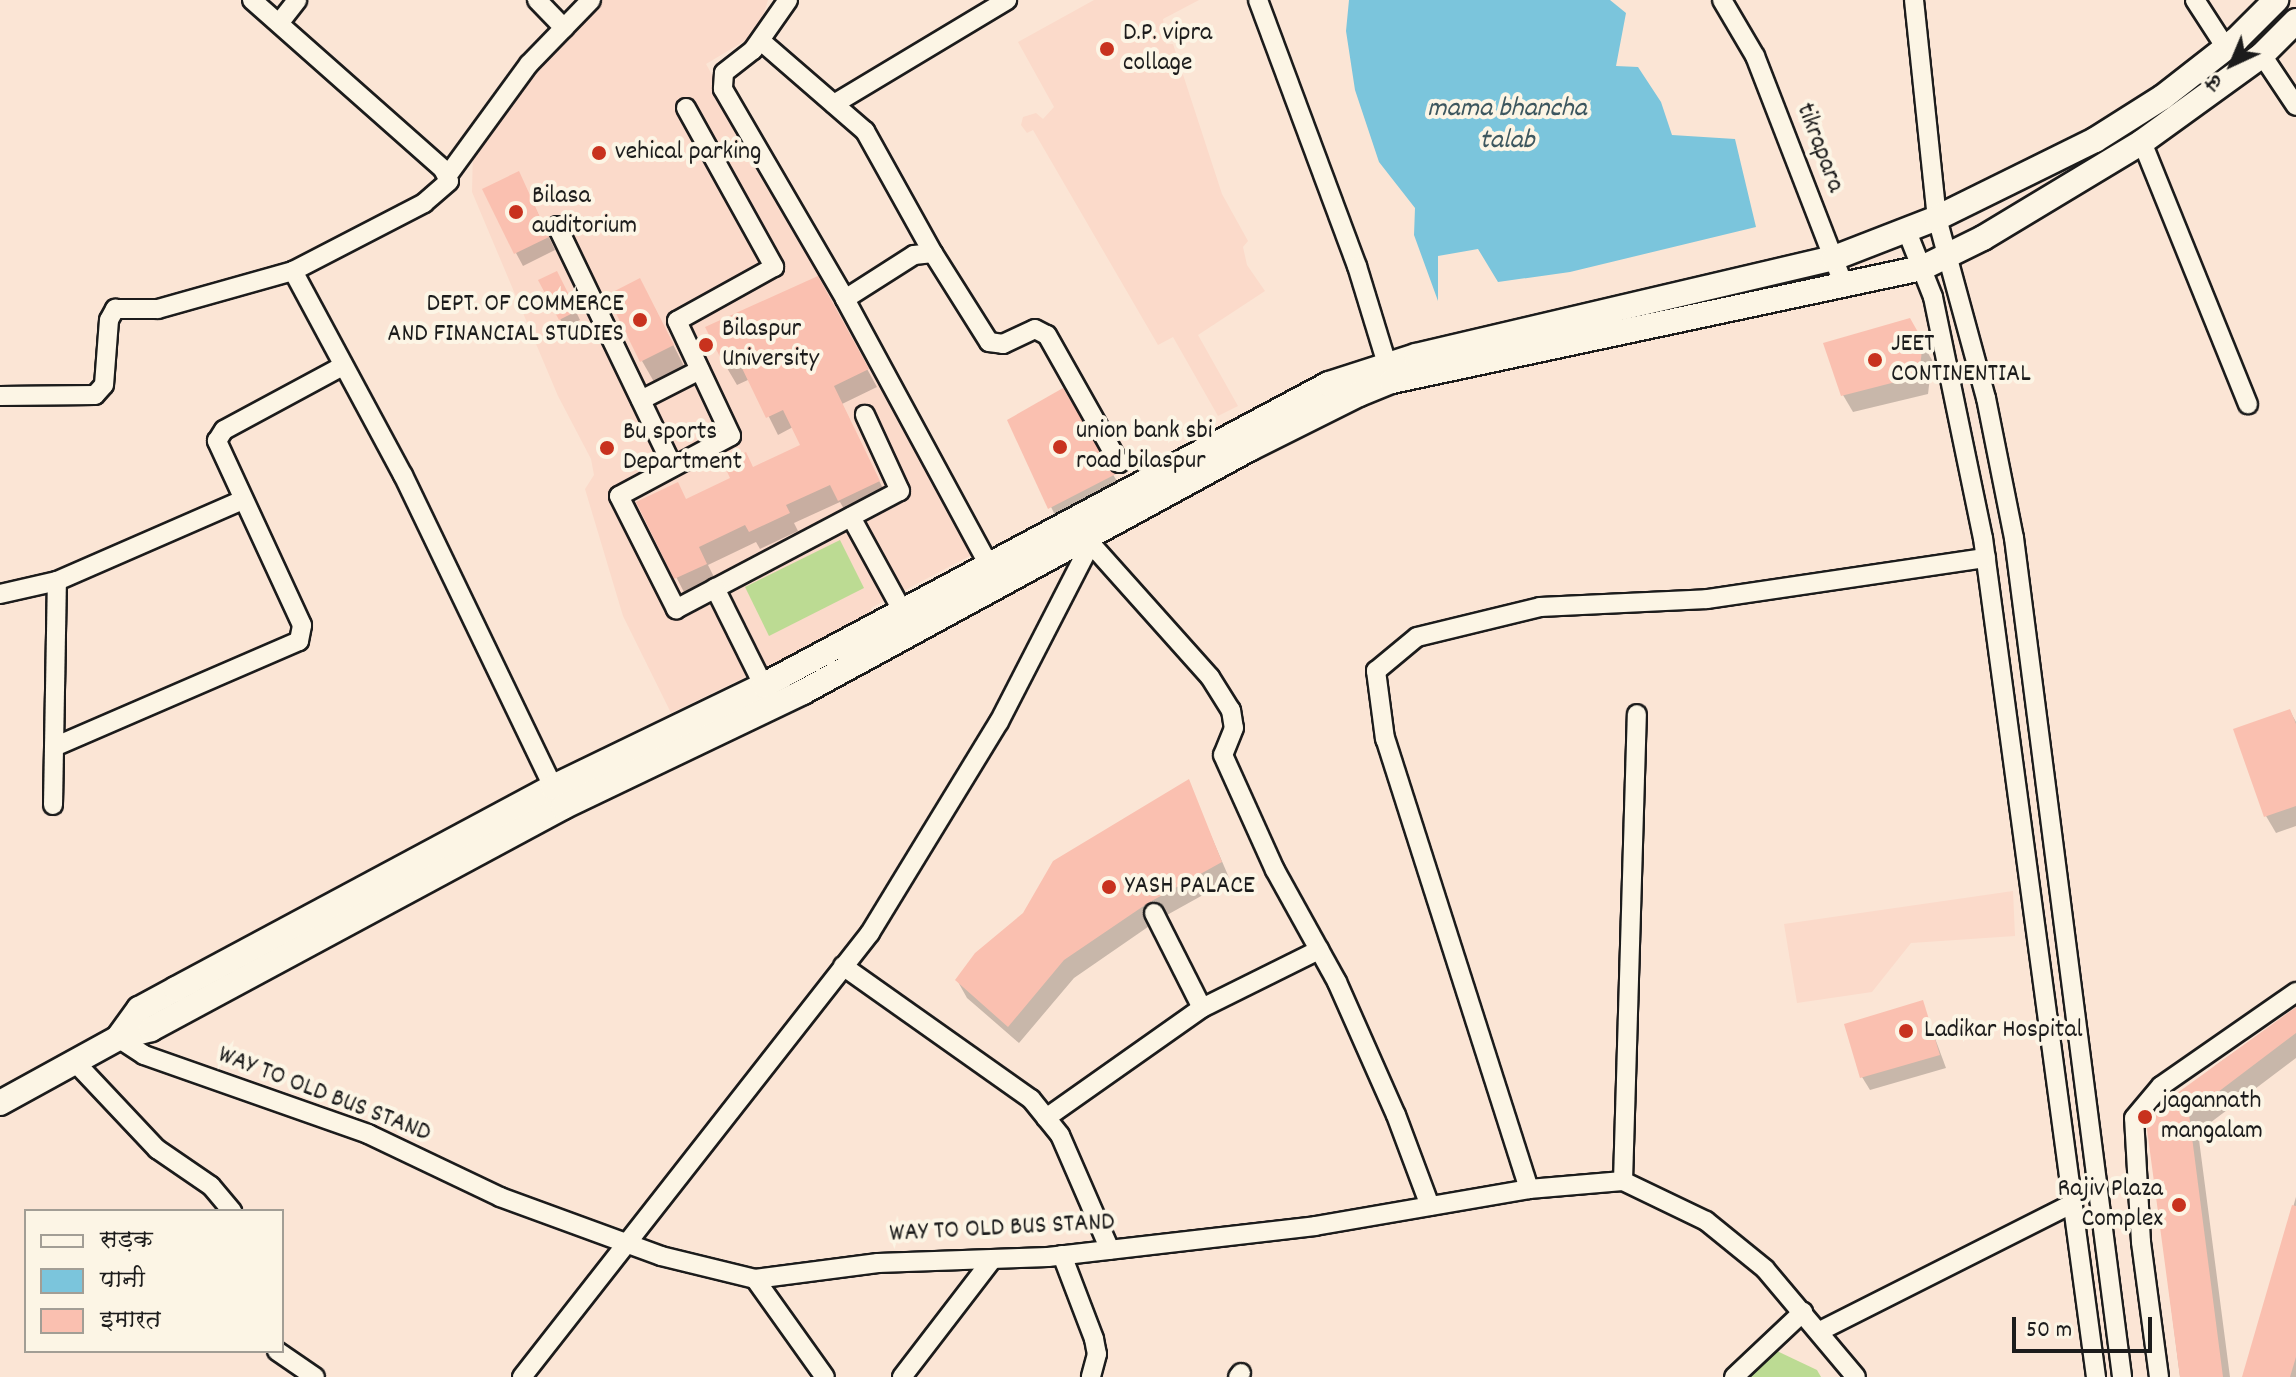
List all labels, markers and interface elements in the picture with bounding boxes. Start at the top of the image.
place label: D.P. vipra collage [1123,18,1212,80]
north arrow [2192,24,2272,104]
marker: D.P. vipra collage [1098,40,1116,58]
text: उ [2200,66,2230,97]
water label: mama bhancha talab [1427,93,1587,159]
street label: tikrapara [1788,99,1850,197]
place label: vehical parking [615,137,761,169]
marker: vehical parking [590,144,608,162]
place label: Bilasa auditorium [532,181,637,242]
marker: Bilasa auditorium [507,203,525,221]
place label: DEPT. OF COMMERCE AND FINANCIAL STUDIES [387,289,624,350]
marker: DEPT. OF COMMERCE AND FINANCIAL STUDIES [631,311,649,329]
place label: Bilaspur University [722,314,819,376]
place label: JEET CONTINENTIAL [1891,329,2031,390]
marker: Bilaspur University [697,336,715,354]
marker: JEET CONTINENTIAL [1866,351,1884,369]
place label: union bank sbi road bilaspur [1076,416,1213,478]
place label: Bu sports Department [623,417,742,478]
marker: union bank sbi road bilaspur [1051,438,1069,456]
marker: Bu sports Department [598,439,616,457]
place label: YASH PALACE [1125,871,1255,903]
marker: YASH PALACE [1100,878,1118,896]
place label: Ladikar Hospital [1924,1015,2083,1047]
marker: Ladikar Hospital [1895,1020,1917,1042]
street label: WAY TO OLD BUS STAND [213,1040,435,1150]
place label: jagannath mangalam [2161,1086,2263,1148]
marker: jagannath mangalam [2136,1108,2154,1126]
place label: Rajiv Plaza Complex [2058,1174,2163,1236]
marker: Rajiv Plaza Complex [2170,1196,2188,1214]
street label: WAY TO OLD BUS STAND [889,1208,1115,1250]
legend [24,1209,284,1353]
text: सड़क [100,1224,153,1258]
text: पानी [100,1264,145,1298]
scale bar [2016,1301,2156,1351]
text: इमारत [100,1304,161,1338]
text: 50 m [2026,1314,2072,1348]

